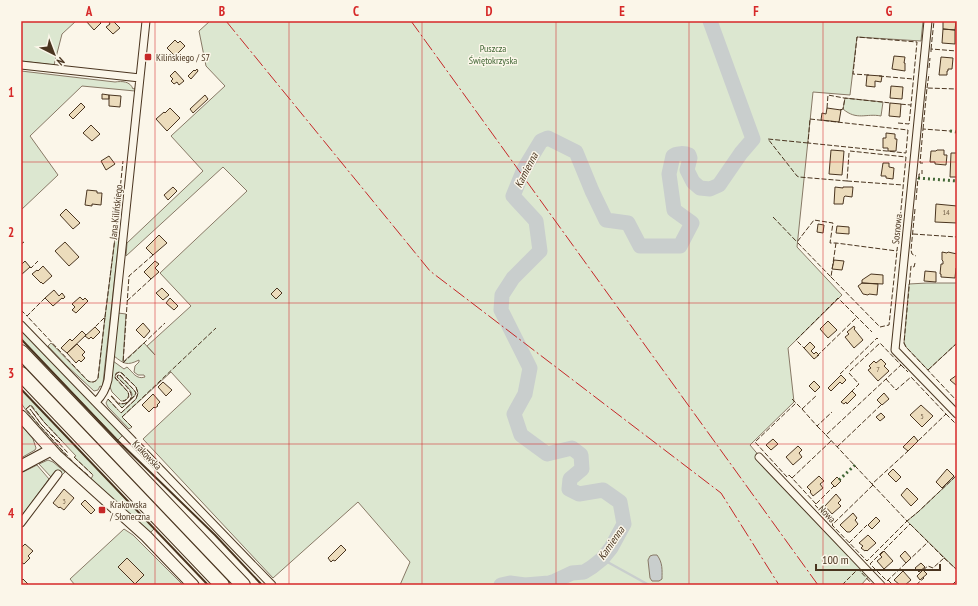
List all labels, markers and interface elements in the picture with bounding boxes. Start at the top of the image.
text: A [85,3,93,20]
text: B [219,3,225,20]
text: C [353,3,359,20]
text: D [486,3,493,20]
text: E [619,3,625,20]
text: F [753,3,759,20]
text: G [886,3,893,20]
north arrow [34,34,74,74]
park label: Puszcza Świętokrzyska [469,42,517,67]
place label: Kilińskiego / S7 [156,51,210,64]
marker: Kilińskiego / S7 [143,52,153,62]
text: N [54,54,68,69]
text: 1 [8,84,14,101]
water label: Kamienna [511,149,541,190]
street label: Jana Kilińskiego [107,184,125,241]
house number: 14 [942,207,950,217]
street label: Sosnowa [889,213,905,245]
text: 2 [8,224,14,241]
house number: 7 [876,364,880,374]
text: 3 [8,365,14,382]
house number: 5 [920,411,924,421]
street label: Krakowska [130,437,164,473]
house number: 3 [62,496,66,506]
place label: Krakowska / Słoneczna [109,498,150,523]
street label: Nowa [816,502,838,526]
text: 4 [8,505,15,522]
marker: Krakowska / Słoneczna [97,505,107,515]
water label: Kamienna [594,523,628,562]
scale bar [816,546,940,572]
text: 100 m [822,552,849,567]

